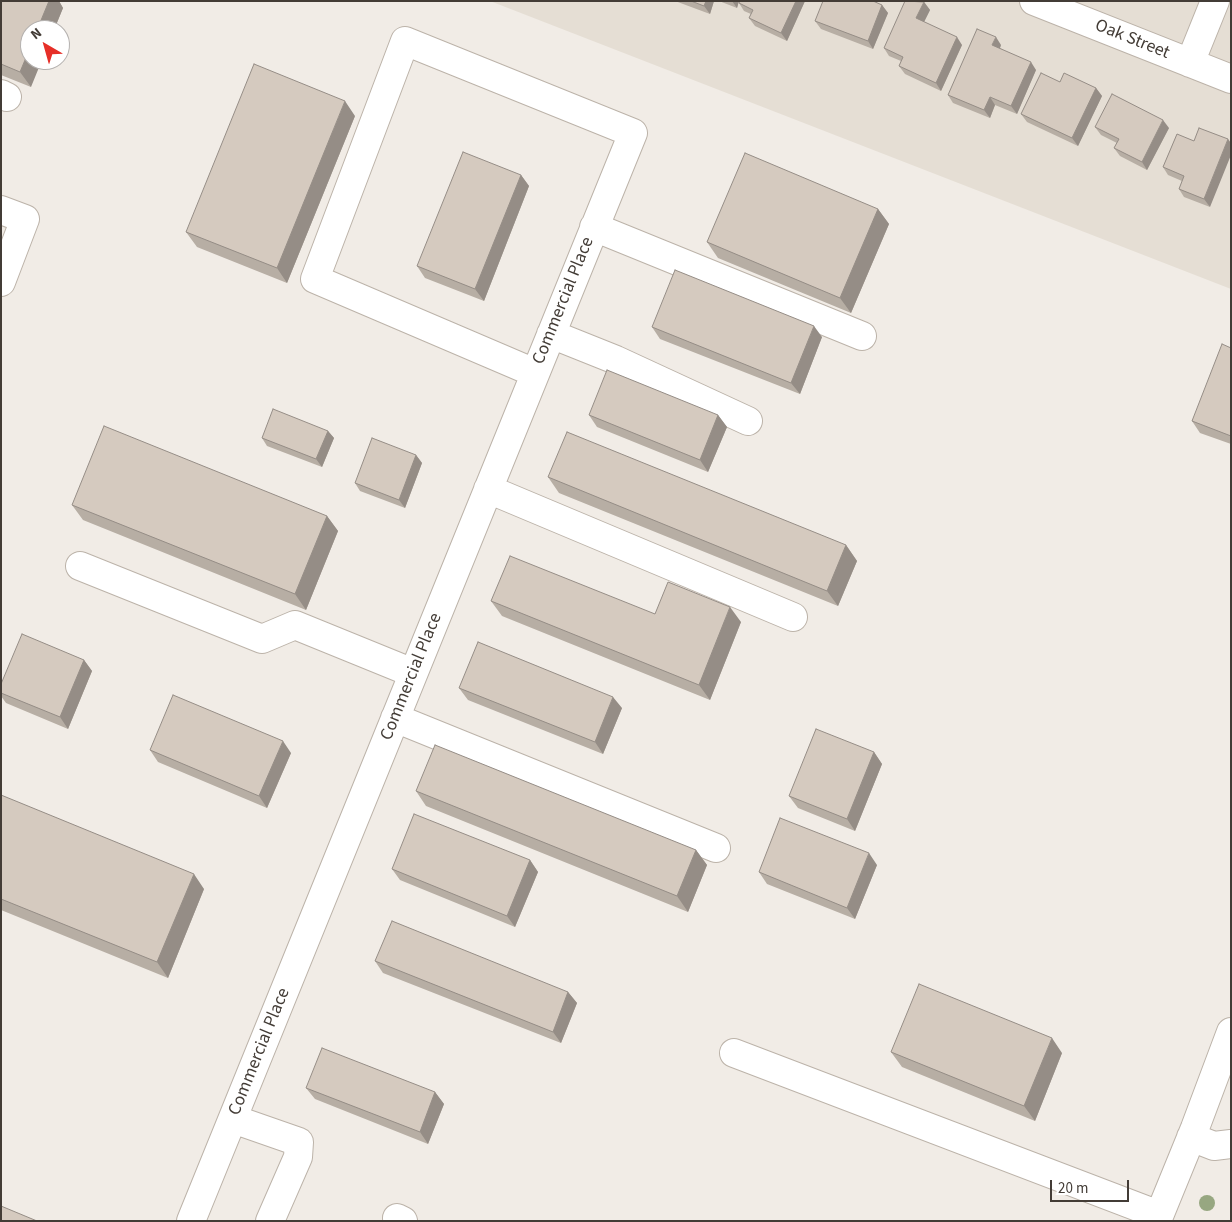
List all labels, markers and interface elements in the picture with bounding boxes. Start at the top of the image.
street label: Oak Street [1092,15,1172,65]
north arrow [20,20,70,70]
text: N [27,23,46,45]
street label: Commercial Place [529,234,599,368]
street label: Commercial Place [377,610,447,744]
street label: Commercial Place [225,985,295,1119]
scale bar [1052,1170,1131,1202]
text: 20 m [1058,1178,1088,1199]

